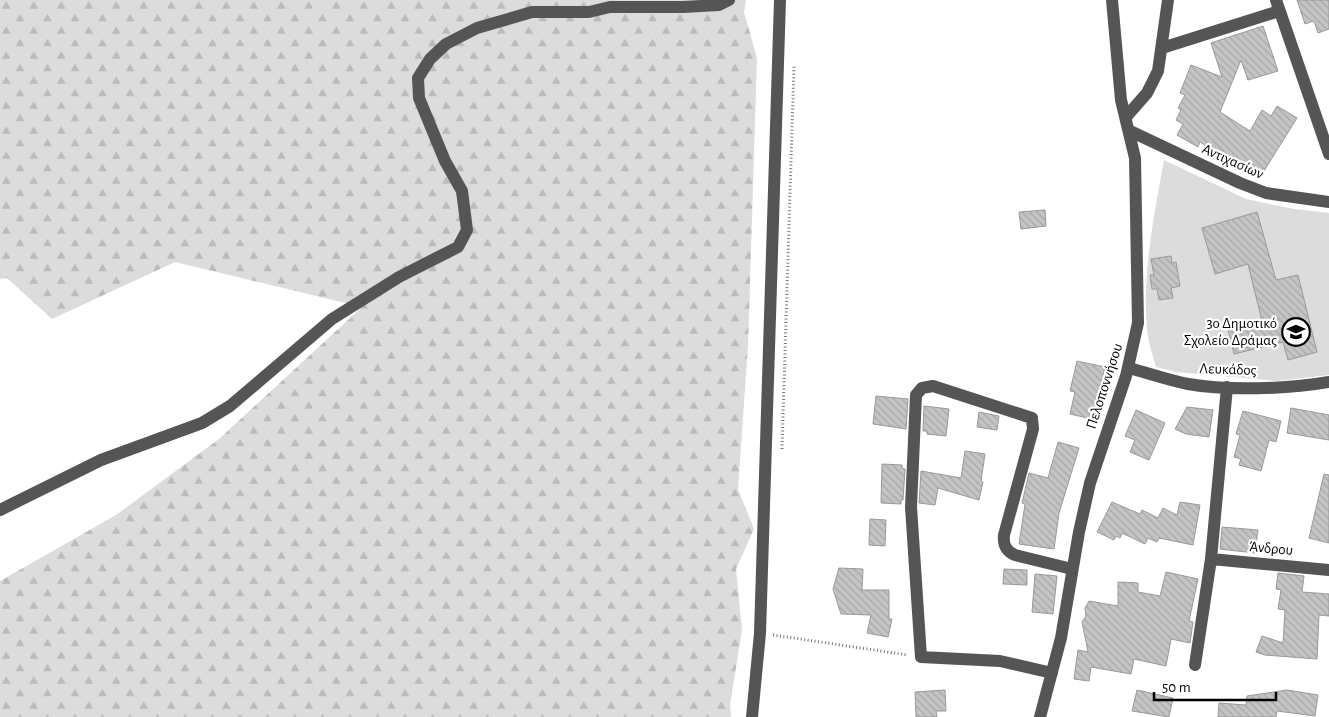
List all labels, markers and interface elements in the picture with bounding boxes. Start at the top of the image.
street label: Αντιχασίων [1200,141,1266,182]
place label: 3ο Δημοτικό Σχολείο Δράμας [1184,316,1277,348]
school or university icon: 3ο Δημοτικό Σχολείο Δράμας [1281,317,1311,347]
street label: Πελοποννήσου [1084,342,1125,431]
street label: Λευκάδος [1199,361,1257,378]
street label: Άνδρου [1248,539,1294,558]
scale bar [1154,670,1276,702]
text: 50 m [1162,680,1191,695]

